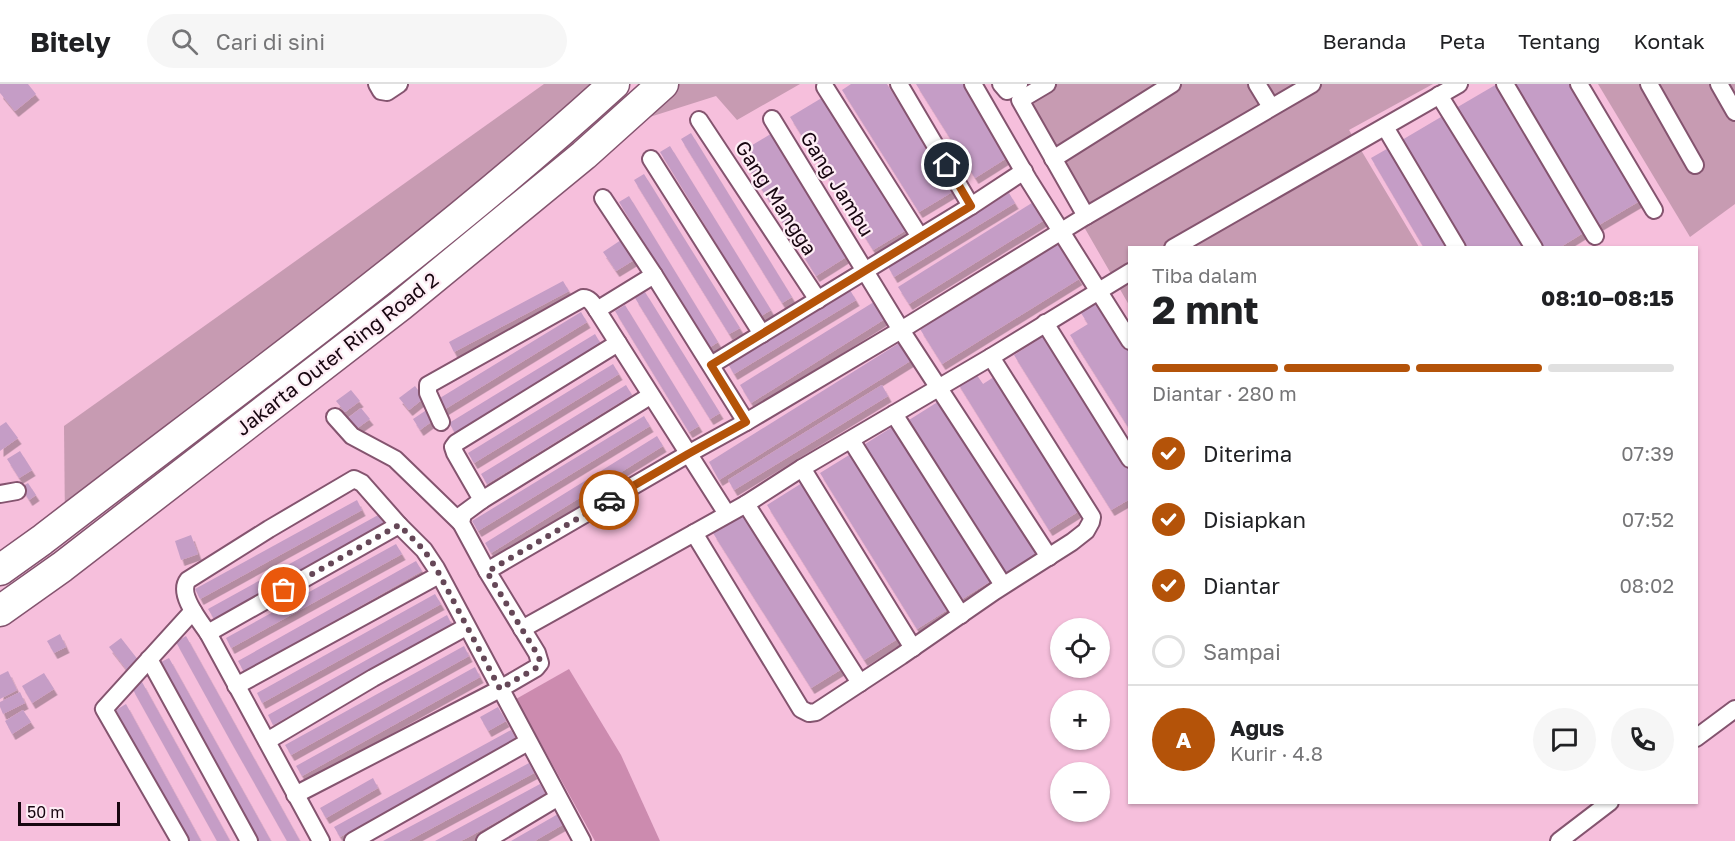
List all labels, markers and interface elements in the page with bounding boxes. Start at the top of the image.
search box [147,14,567,68]
text: Bitely [30,25,111,58]
icon: search [168,25,201,58]
text: Cari di sini [216,28,325,55]
text: Beranda [1323,28,1406,54]
text: Peta [1439,28,1485,54]
text: Tentang [1518,28,1600,54]
text: Kontak [1633,28,1705,54]
street label: Gang Jambu [796,126,880,240]
street label: Gang Mangga [731,136,823,259]
pin [921,139,972,190]
icon: home [930,148,963,181]
text: Tiba dalam [1152,263,1257,287]
street label: Jakarta Outer Ring Road 2 [230,267,443,440]
text: 08:10–08:15 [1541,284,1674,311]
text: 2 mnt [1152,286,1259,333]
text: Diantar · 280 m [1152,381,1297,405]
icon: check [1152,437,1185,470]
text: Diterima [1203,440,1292,467]
text: 07:39 [1621,441,1674,465]
courier [579,470,639,530]
icon: car [593,484,626,517]
icon: check [1152,503,1185,536]
text: Disiapkan [1203,506,1306,533]
text: 07:52 [1622,507,1674,531]
pin [258,564,309,615]
icon: check [1152,569,1185,602]
text: Diantar [1203,572,1280,599]
icon: bag [267,573,300,606]
text: 08:02 [1619,573,1674,597]
map controls [1050,618,1110,822]
button: locate [1050,618,1110,678]
text: Sampai [1203,638,1281,665]
button: + [1050,690,1110,750]
button: chat [1533,708,1596,771]
button: phone [1611,708,1674,771]
text: Agus [1230,714,1284,741]
text: A [1176,726,1191,753]
text: Kurir · 4.8 [1230,741,1323,765]
button: − [1050,762,1110,822]
scale bar [18,799,120,826]
text: 50 m [27,802,64,822]

